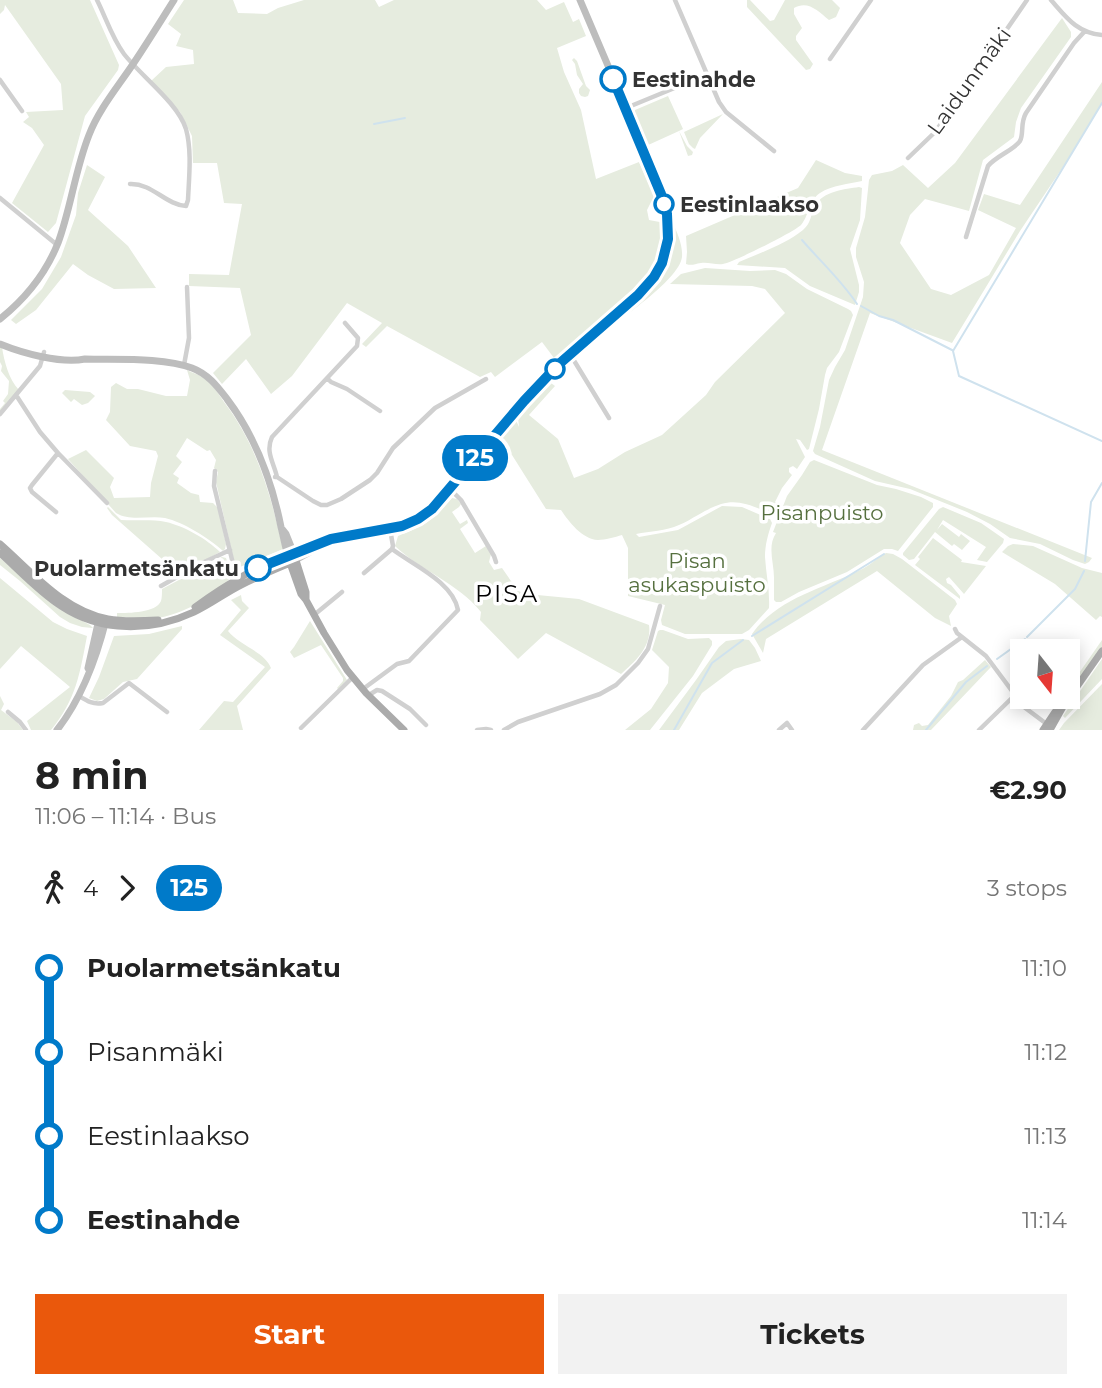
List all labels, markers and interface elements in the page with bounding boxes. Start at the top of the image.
street label: Laidunmäki [922,23,1016,139]
marker: Eestinahde [600,66,626,92]
place label: Eestinahde [632,67,756,92]
place label: Eestinlaakso [680,192,819,217]
marker: Eestinlaakso [654,194,674,214]
unlabelled marker [545,359,565,379]
line badge: 125 [435,435,515,481]
text: 125 [456,443,494,472]
park label: Pisanpuisto [760,500,884,525]
park label: Pisan asukaspuisto [628,548,766,597]
marker: Puolarmetsänkatu [245,555,271,581]
place label: Puolarmetsänkatu [34,556,239,581]
district label: PISA [475,579,539,608]
north arrow [1010,639,1080,709]
map controls [1010,639,1080,709]
text: 8 min [35,752,148,799]
text: €2.90 [989,774,1067,806]
text: 11:06 – 11:14 · Bus [35,802,216,830]
icon: walk [35,869,73,907]
icon: forward [108,869,146,907]
text: 125 [170,873,208,902]
text: 4 [83,874,98,902]
text: 3 stops [987,874,1067,902]
text: Puolarmetsänkatu [87,952,341,984]
text: 11:10 [1022,954,1067,982]
text: Pisanmäki [87,1036,224,1068]
text: 11:12 [1024,1038,1067,1066]
text: Eestinlaakso [87,1120,250,1152]
text: 11:13 [1024,1122,1067,1150]
text: Eestinahde [87,1204,240,1236]
text: 11:14 [1022,1206,1067,1234]
button: Start [35,1294,544,1374]
button: Tickets [558,1294,1067,1374]

